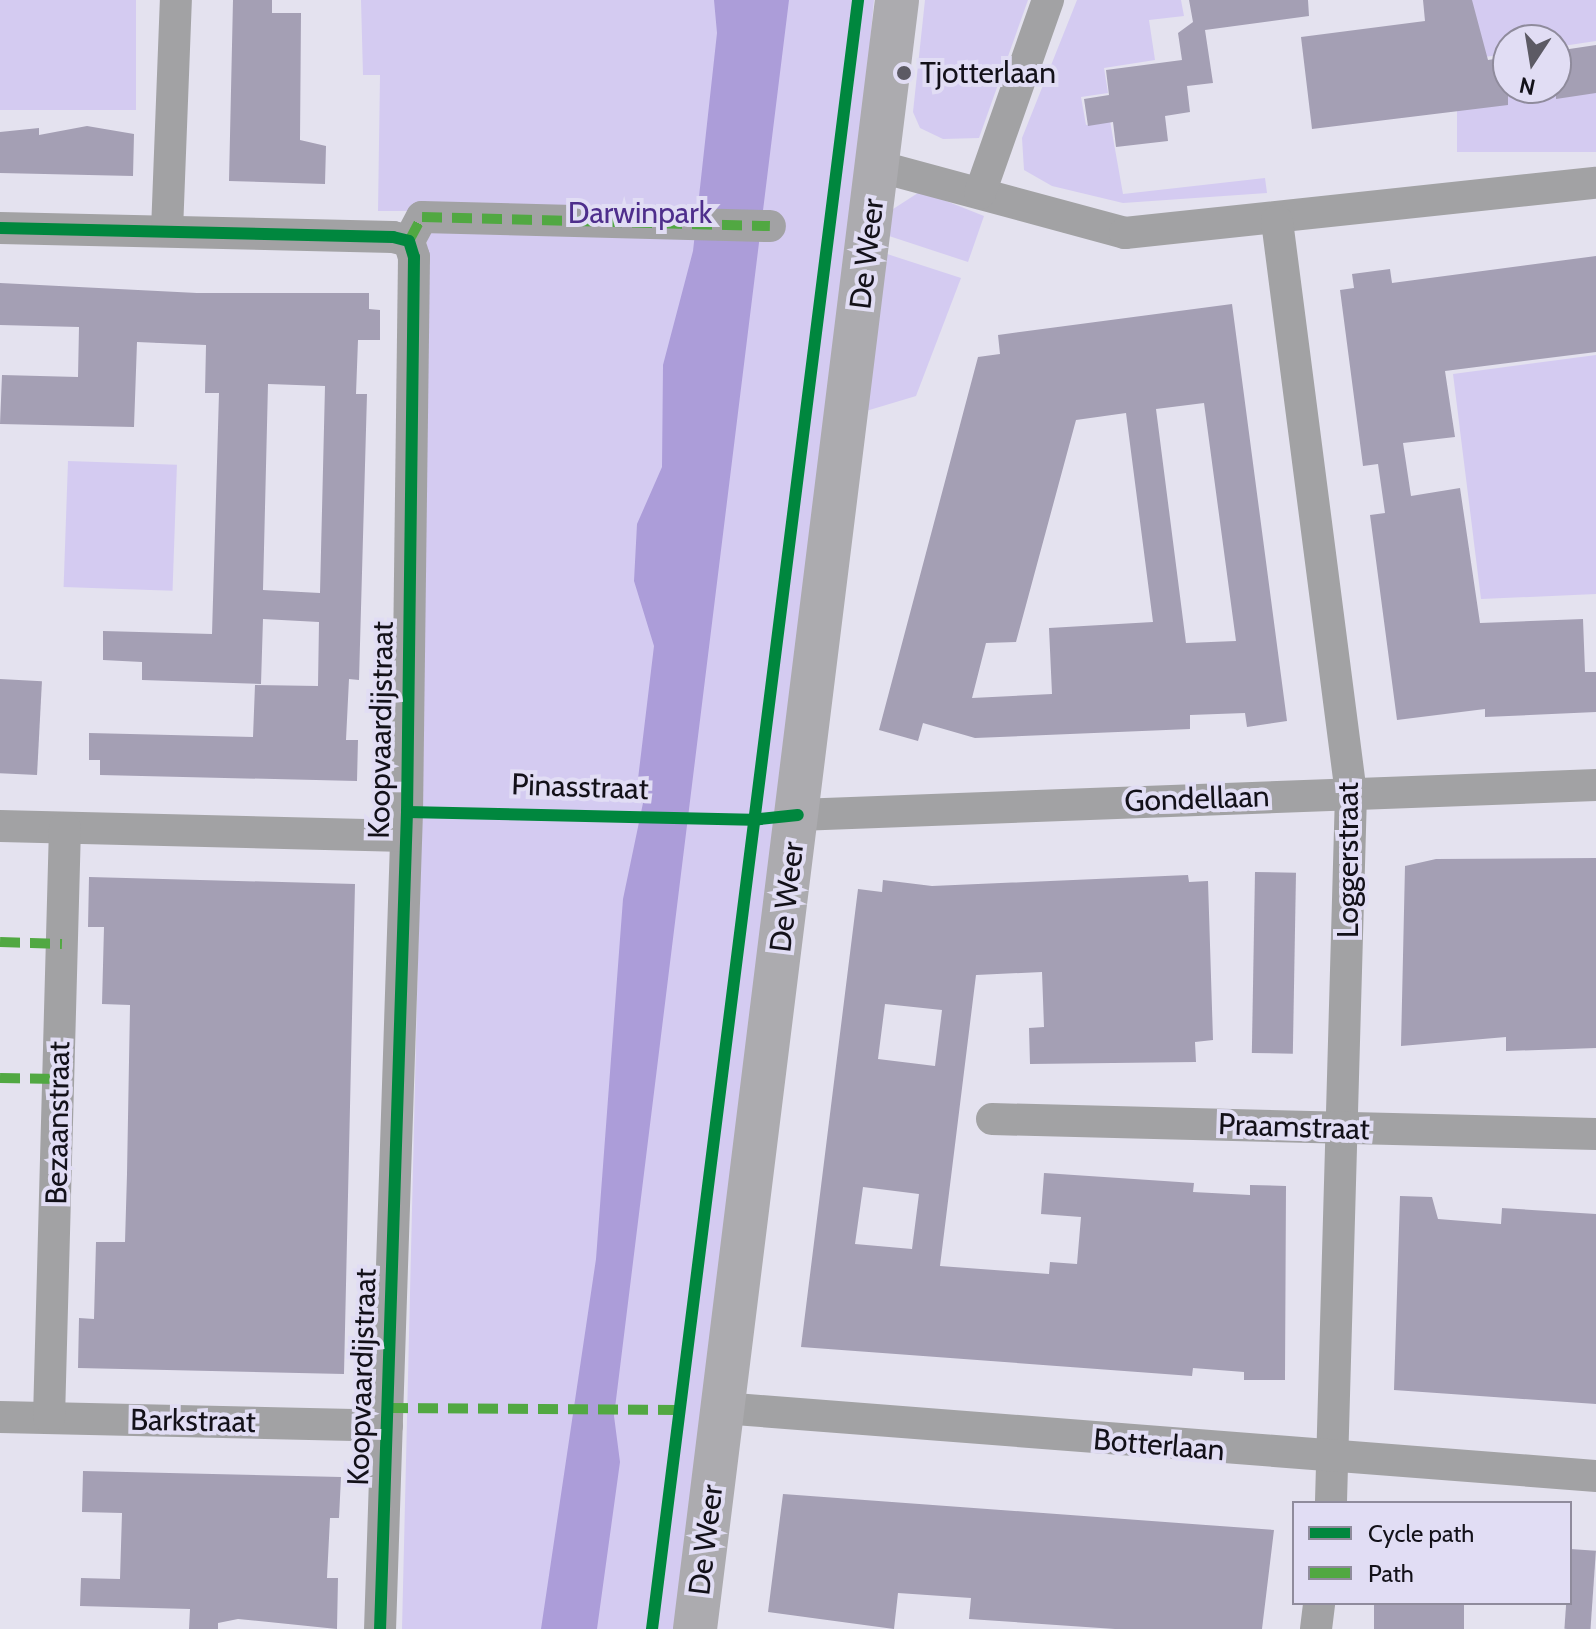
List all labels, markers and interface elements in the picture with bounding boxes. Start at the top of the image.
north arrow [1492,24,1572,104]
place label: Tjotterlaan [920,55,1056,91]
marker: Tjotterlaan [895,64,913,82]
text: N [1517,71,1538,101]
park label: Darwinpark [568,195,712,231]
street label: De Weer [842,197,892,311]
street label: Koopvaardijstraat [361,621,401,839]
street label: Pinasstraat [511,767,649,807]
street label: Gondellaan [1124,778,1270,820]
street label: Loggerstraat [1330,782,1366,938]
street label: De Weer [762,840,812,954]
street label: Bezaanstraat [39,1041,77,1205]
street label: Praamstraat [1218,1106,1370,1148]
street label: Koopvaardijstraat [340,1268,384,1486]
street label: Barkstraat [130,1402,256,1440]
street label: Botterlaan [1092,1421,1226,1469]
street label: De Weer [681,1483,731,1597]
legend [1292,1501,1572,1605]
text: Cycle path [1368,1519,1474,1548]
text: Path [1368,1559,1414,1588]

